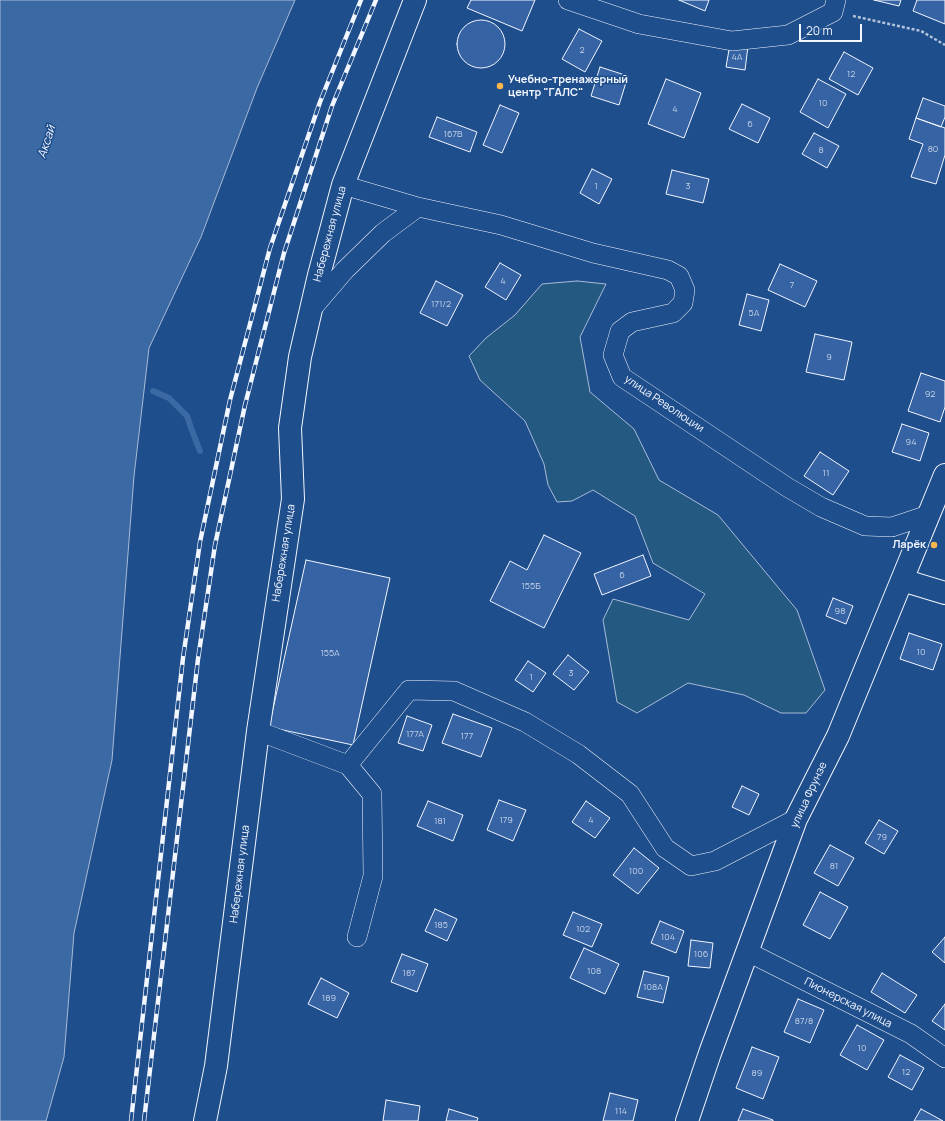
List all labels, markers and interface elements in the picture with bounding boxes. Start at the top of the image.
scale bar [801,16,864,42]
text: 20 m [806,22,833,39]
house number: 2 [579,45,585,55]
house number: 4А [731,52,743,62]
house number: 12 [847,69,855,79]
place label: Учебно-тренажерный центр "ГАЛС" [508,73,628,99]
marker: Учебно-тренажерный центр "ГАЛС" [495,81,505,91]
house number: 10 [819,98,827,108]
house number: 4 [672,104,678,114]
house number: 6 [747,119,753,129]
water label: Аксай [35,124,59,160]
house number: 167В [443,129,463,139]
house number: 80 [928,144,938,154]
house number: 8 [818,145,824,155]
house number: 1 [594,181,598,191]
house number: 3 [686,181,690,191]
street label: Набережная улица [311,185,349,283]
house number: 4 [500,276,506,286]
house number: 7 [790,280,794,290]
house number: 171/2 [431,299,451,309]
house number: 5А [749,308,759,318]
house number: 9 [826,352,832,362]
street label: улица Революции [622,373,706,435]
house number: 92 [925,389,935,399]
house number: 94 [906,437,916,447]
house number: 11 [822,468,830,478]
street label: Набережная улица [270,503,298,603]
place label: Ларёк [892,538,926,552]
marker: Ларёк [929,540,939,550]
house number: 6 [619,570,625,580]
house number: 155Б [521,581,541,591]
house number: 98 [835,606,845,616]
house number: 10 [917,647,925,657]
house number: 155А [320,648,340,658]
house number: 3 [569,668,573,678]
house number: 1 [529,672,533,682]
house number: 177А [406,729,424,739]
house number: 177 [461,731,473,741]
street label: улица Фрунзе [788,760,830,830]
house number: 179 [499,815,513,825]
house number: 4 [588,815,594,825]
house number: 181 [434,816,446,826]
street label: Набережная улица [227,824,253,924]
house number: 79 [877,832,887,842]
house number: 81 [830,861,838,871]
house number: 100 [629,866,643,876]
house number: 185 [434,920,448,930]
house number: 102 [576,924,590,934]
house number: 104 [661,932,675,942]
house number: 106 [694,949,708,959]
house number: 108 [587,966,601,976]
house number: 187 [402,968,416,978]
street label: Пионерская улица [802,975,894,1031]
house number: 108А [643,982,663,992]
house number: 189 [322,993,336,1003]
house number: 87/8 [795,1016,813,1026]
house number: 10 [858,1043,866,1053]
house number: 12 [902,1067,910,1077]
house number: 89 [752,1068,762,1078]
house number: 114 [615,1106,627,1116]

